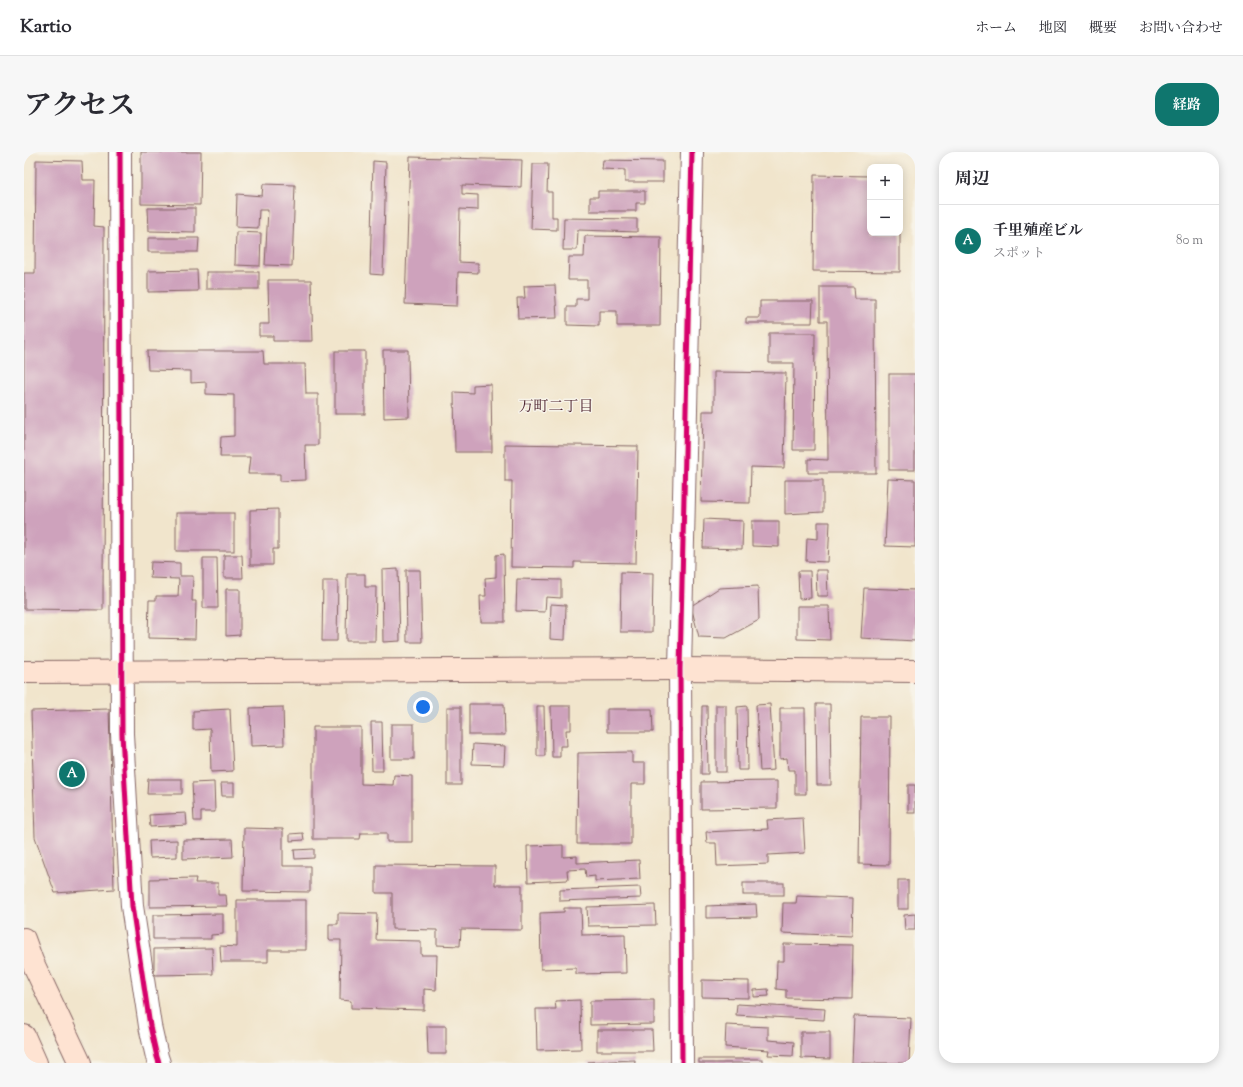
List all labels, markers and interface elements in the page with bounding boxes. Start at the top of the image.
text: Kartio [20,14,72,41]
text: ホーム [975,19,1017,39]
text: 地図 [1039,19,1067,39]
text: 概要 [1089,19,1117,39]
text: お問い合わせ [1139,19,1223,39]
button: 経路 [1155,83,1219,126]
text: アクセス [24,87,135,127]
map controls [867,164,903,236]
button: + [867,164,903,200]
text: 周辺 [955,168,989,192]
button: − [867,200,903,236]
text: 千里殖産ビル [993,221,1083,242]
text: A [963,232,973,250]
text: 80 m [1176,232,1203,250]
text: スポット [993,245,1045,263]
district label: 万町二丁目 [518,397,594,418]
your location [413,697,433,717]
pin: A [59,759,85,789]

